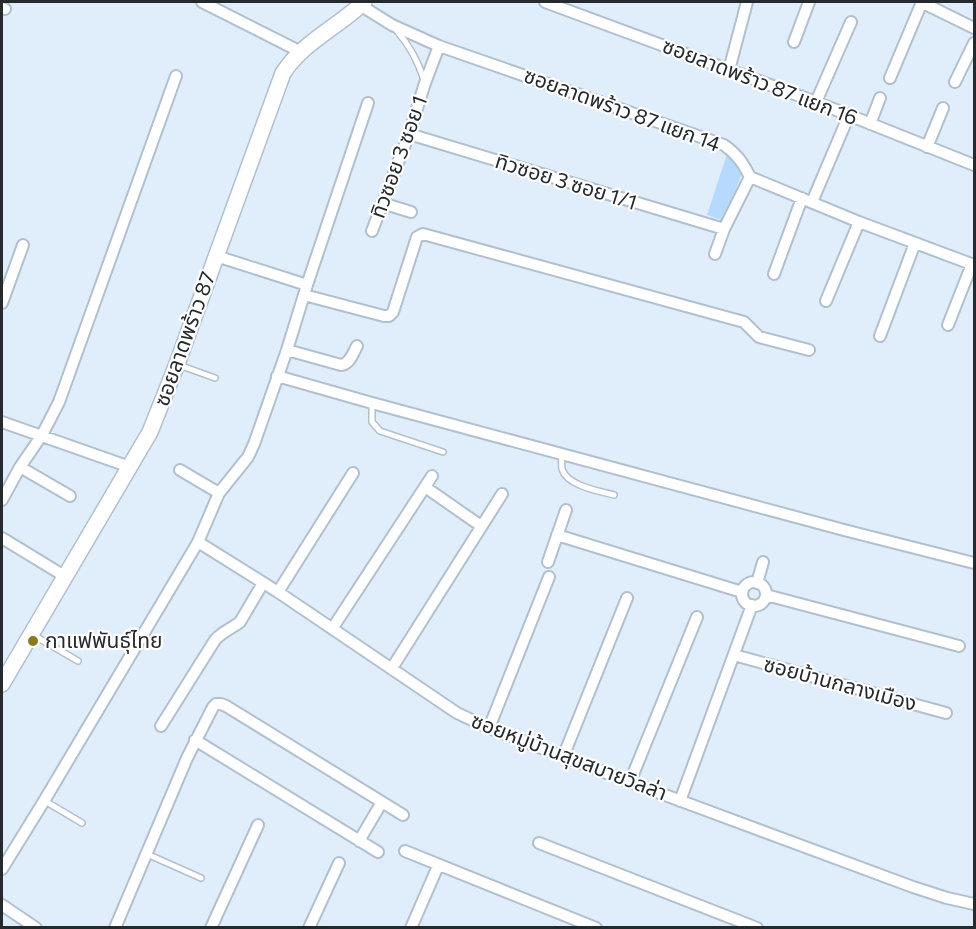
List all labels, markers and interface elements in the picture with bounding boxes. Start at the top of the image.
street label: ซอยลาดพร้าว 87 แยก 16 [659,32,862,129]
street label: ซอยลาดพร้าว 87 แยก 14 [521,61,724,156]
street label: ทิวซอย 3 ซอย 1 [364,92,431,221]
street label: ทิวซอย 3 ซอย 1/1 [493,147,640,214]
street label: ซอยลาดพร้าว 87 [148,268,219,409]
place label: กาแฟพันธ์ุไทย [45,627,163,654]
marker: กาแฟพันธ์ุไทย [26,634,40,648]
street label: ซอยบ้านกลางเมือง [761,650,920,715]
street label: ซอยหมู่บ้านสุขสบายวิลล่า [467,707,671,806]

